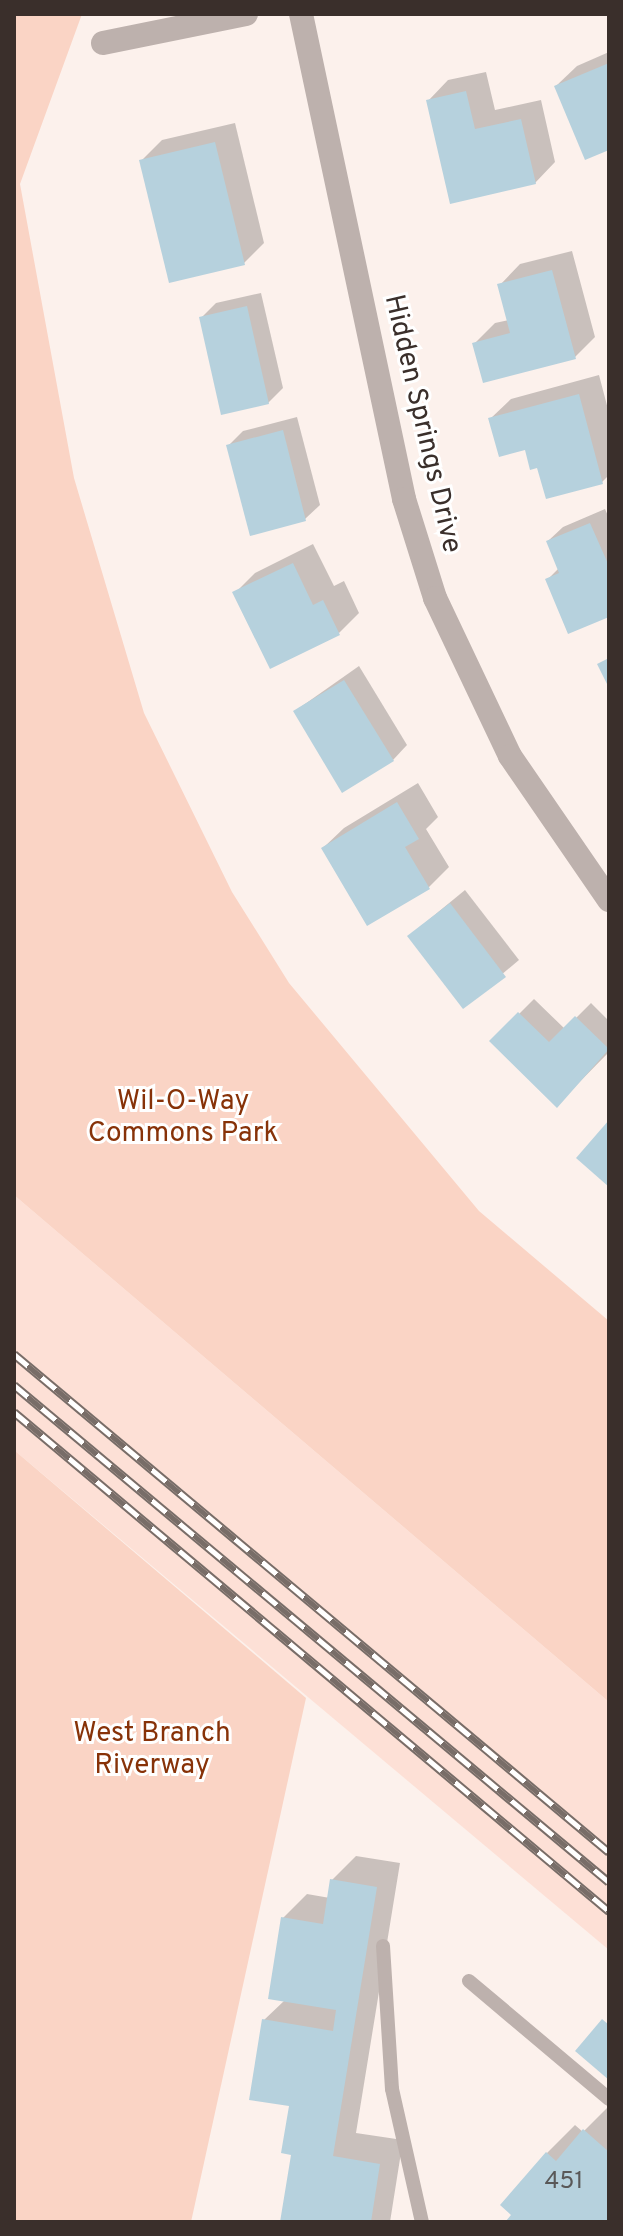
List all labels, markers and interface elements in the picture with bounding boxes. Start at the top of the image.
street label: Hidden Springs Drive [376,292,468,556]
park label: Wil-O-Way Commons Park [88,1085,278,1151]
park label: West Branch Riverway [73,1717,231,1783]
house number: 451 [545,2169,583,2197]

